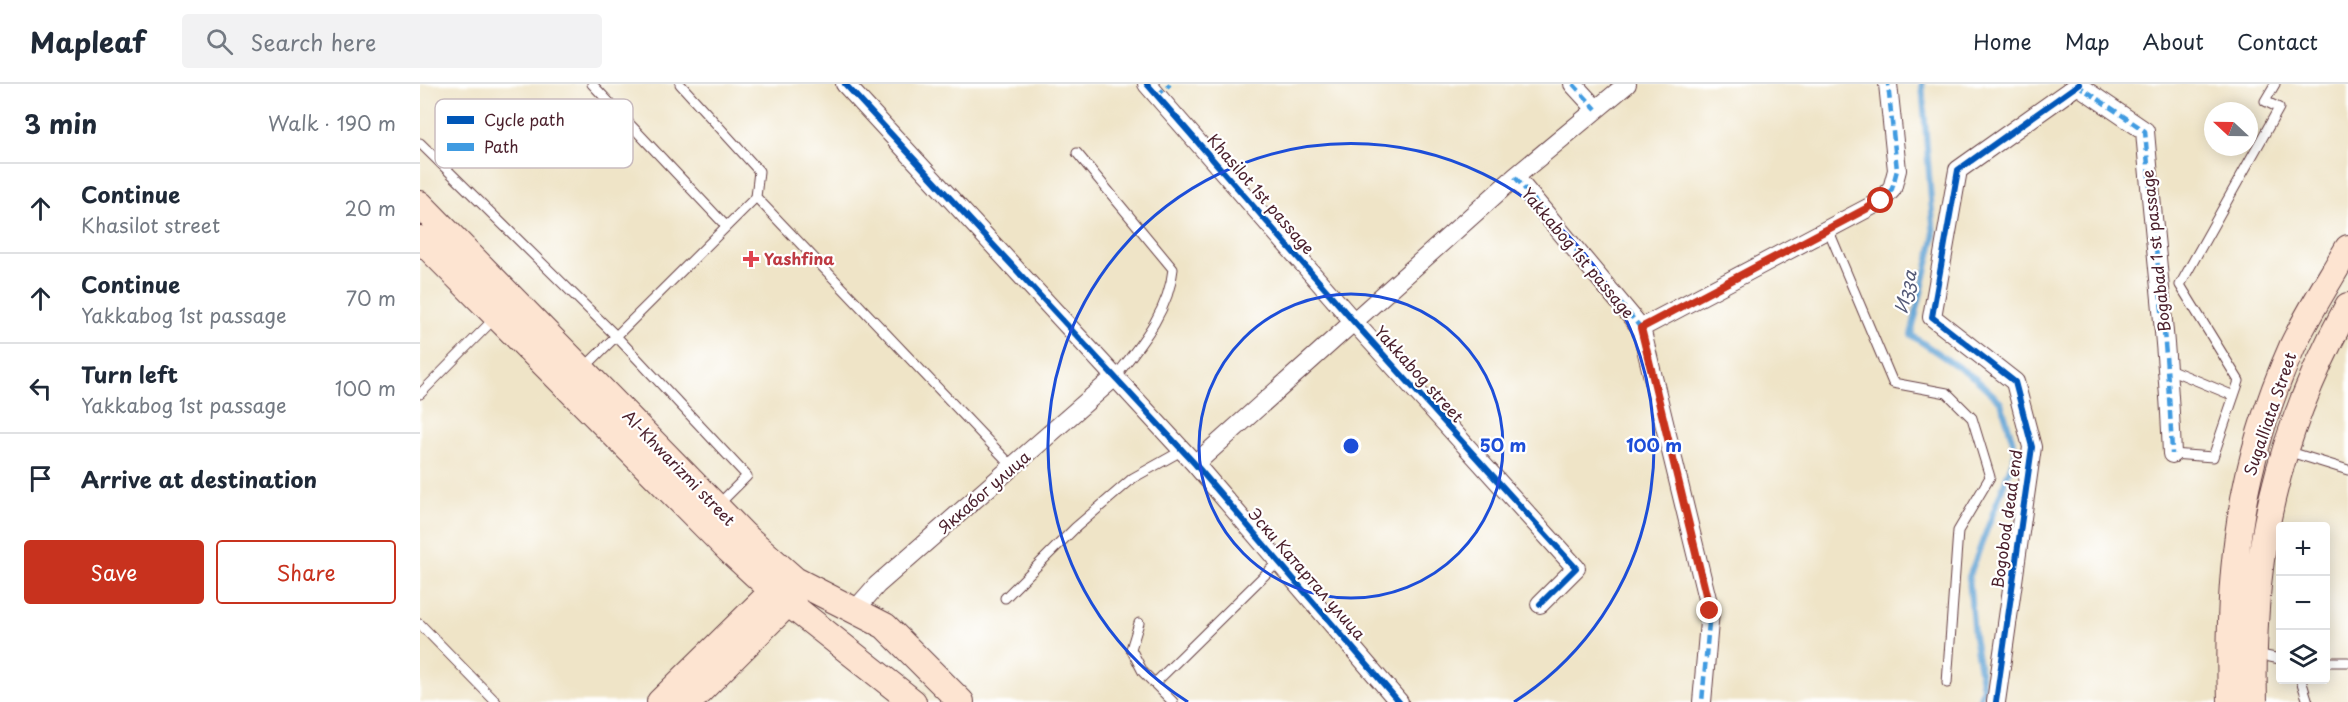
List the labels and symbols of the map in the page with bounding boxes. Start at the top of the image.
legend [435,99,633,168]
north arrow [2204,102,2258,156]
text: Cycle path [484,107,565,131]
street label: Khasilot 1st passage [1203,128,1321,259]
text: Path [484,134,519,158]
street label: Bogabad 1 st passage [2135,169,2175,333]
street label: Yakkabog 1st passage [1517,182,1641,323]
route start [1867,187,1893,213]
place label: Yashfina [764,246,834,270]
marker: Yashfina [742,250,760,268]
water label: Изза [1886,267,1923,316]
street label: Yakkabog street [1370,320,1470,428]
street label: Sugalliata Street [2237,348,2302,479]
street label: Al-Khwarizmi street [618,404,742,531]
text: 50 m [1480,431,1526,458]
text: 100 m [1626,431,1682,458]
centre of rings [1341,436,1361,456]
street label: Яккабог улица [931,444,1035,539]
street label: Bogobod dead end [1984,448,2028,590]
street label: Эски Катартал улица [1244,502,1372,645]
route end [1696,597,1722,623]

